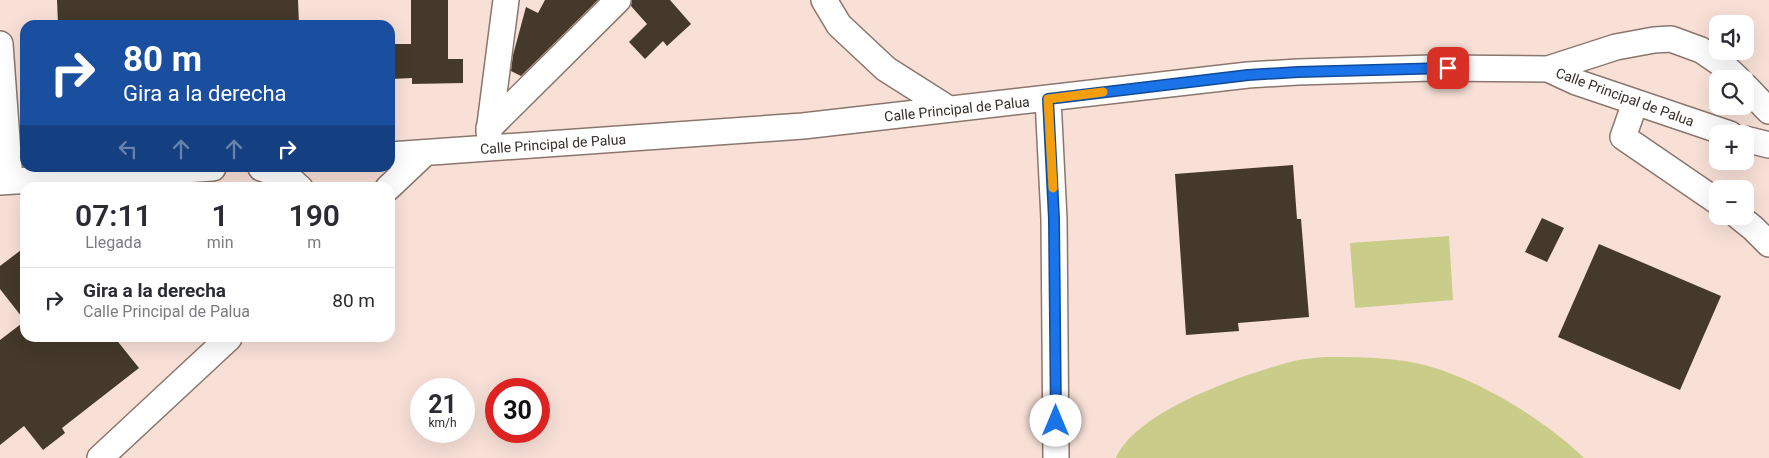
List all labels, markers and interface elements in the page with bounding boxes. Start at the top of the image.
map controls [1709,15,1754,225]
button: sound [1709,15,1754,60]
text: 80 m [123,39,202,80]
icon: right [40,40,105,105]
pin [1427,47,1469,89]
icon: arrive [1434,54,1462,82]
street label: Calle Principal de Palua [1554,64,1696,130]
button: search [1709,70,1754,115]
text: Gira a la derecha [123,81,287,106]
street label: Calle Principal de Palua [883,93,1031,125]
button: + [1709,125,1754,170]
street label: Calle Principal de Palua [480,131,626,157]
icon: left [114,135,142,163]
icon: ahead [167,135,195,163]
icon: ahead [220,135,248,163]
icon: right [273,135,301,163]
button: − [1709,180,1754,225]
text: 07:11 [75,198,152,233]
text: 1 [212,198,229,233]
text: 190 [289,198,340,233]
text: Llegada [85,233,142,252]
text: min [207,233,234,252]
text: m [307,233,321,252]
text: Gira a la derecha [83,279,226,302]
icon: right [40,286,68,314]
text: 80 m [332,289,375,312]
text: Calle Principal de Palua [83,302,250,321]
speed limit sign: 30 [485,378,550,443]
text: 21 [428,390,457,419]
position arrow [1029,394,1081,446]
text: km/h [428,416,457,430]

